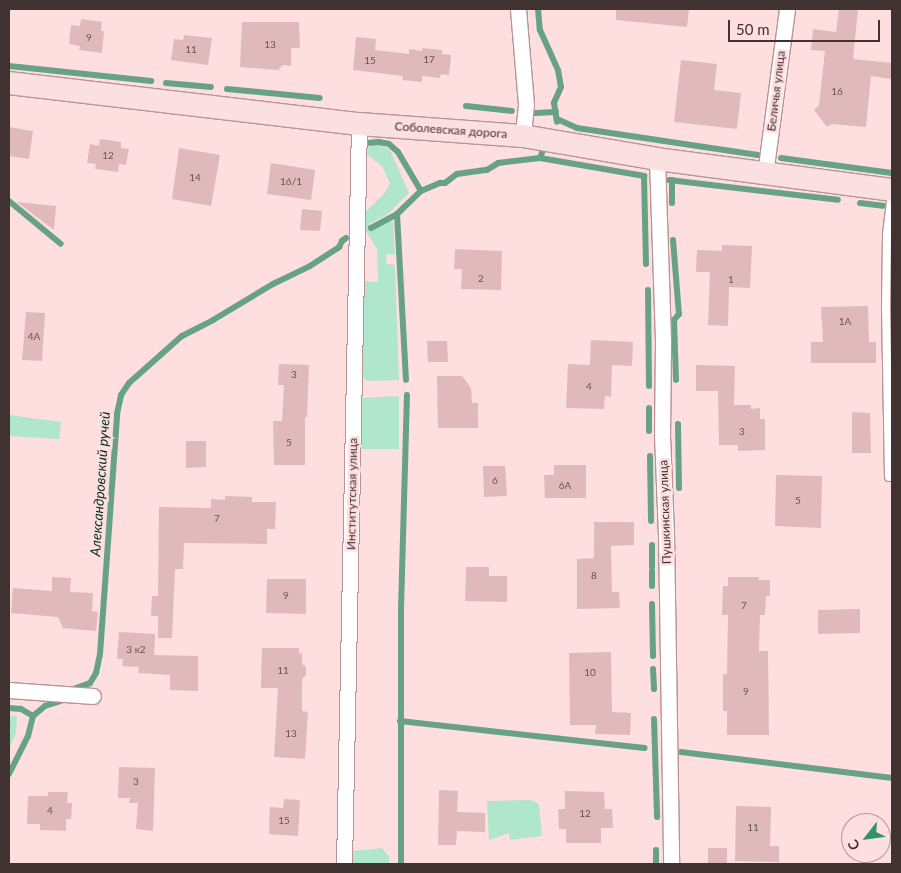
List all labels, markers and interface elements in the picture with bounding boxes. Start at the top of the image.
scale bar [731,10,884,42]
text: 50 m [736,20,770,38]
house number: 9 [86,32,92,44]
house number: 13 [264,39,276,51]
house number: 11 [185,44,197,56]
street label: Беличья улица [764,50,788,132]
house number: 17 [423,54,435,66]
house number: 15 [364,55,376,67]
house number: 16 [831,86,843,98]
street label: Соболевская дорога [394,119,508,141]
house number: 12 [102,150,114,162]
house number: 14 [189,172,201,184]
house number: 16/1 [280,176,302,188]
house number: 2 [478,273,484,285]
house number: 1 [728,274,734,286]
house number: 1А [839,316,851,328]
house number: 4А [28,331,40,343]
house number: 3 [291,369,297,381]
house number: 4 [586,381,592,393]
water label: Александровский ручей [87,411,113,557]
house number: 3 [739,426,745,438]
house number: 5 [286,437,292,449]
street label: Институтская улица [344,438,360,550]
street label: Пушкинская улица [656,460,674,564]
house number: 6 [492,475,498,487]
house number: 6А [559,480,571,492]
house number: 5 [795,495,801,507]
house number: 7 [214,513,220,525]
house number: 8 [591,570,597,582]
house number: 9 [283,590,289,602]
house number: 7 [741,600,747,612]
house number: 3 к2 [126,644,146,656]
house number: 11 [277,665,289,677]
house number: 10 [584,667,596,679]
house number: 9 [743,686,749,698]
house number: 13 [285,728,297,740]
house number: 3 [133,776,139,788]
house number: 4 [47,805,53,817]
house number: 12 [579,808,591,820]
north arrow [841,813,891,863]
house number: 15 [278,815,290,827]
house number: 11 [747,822,759,834]
text: С [844,837,863,854]

